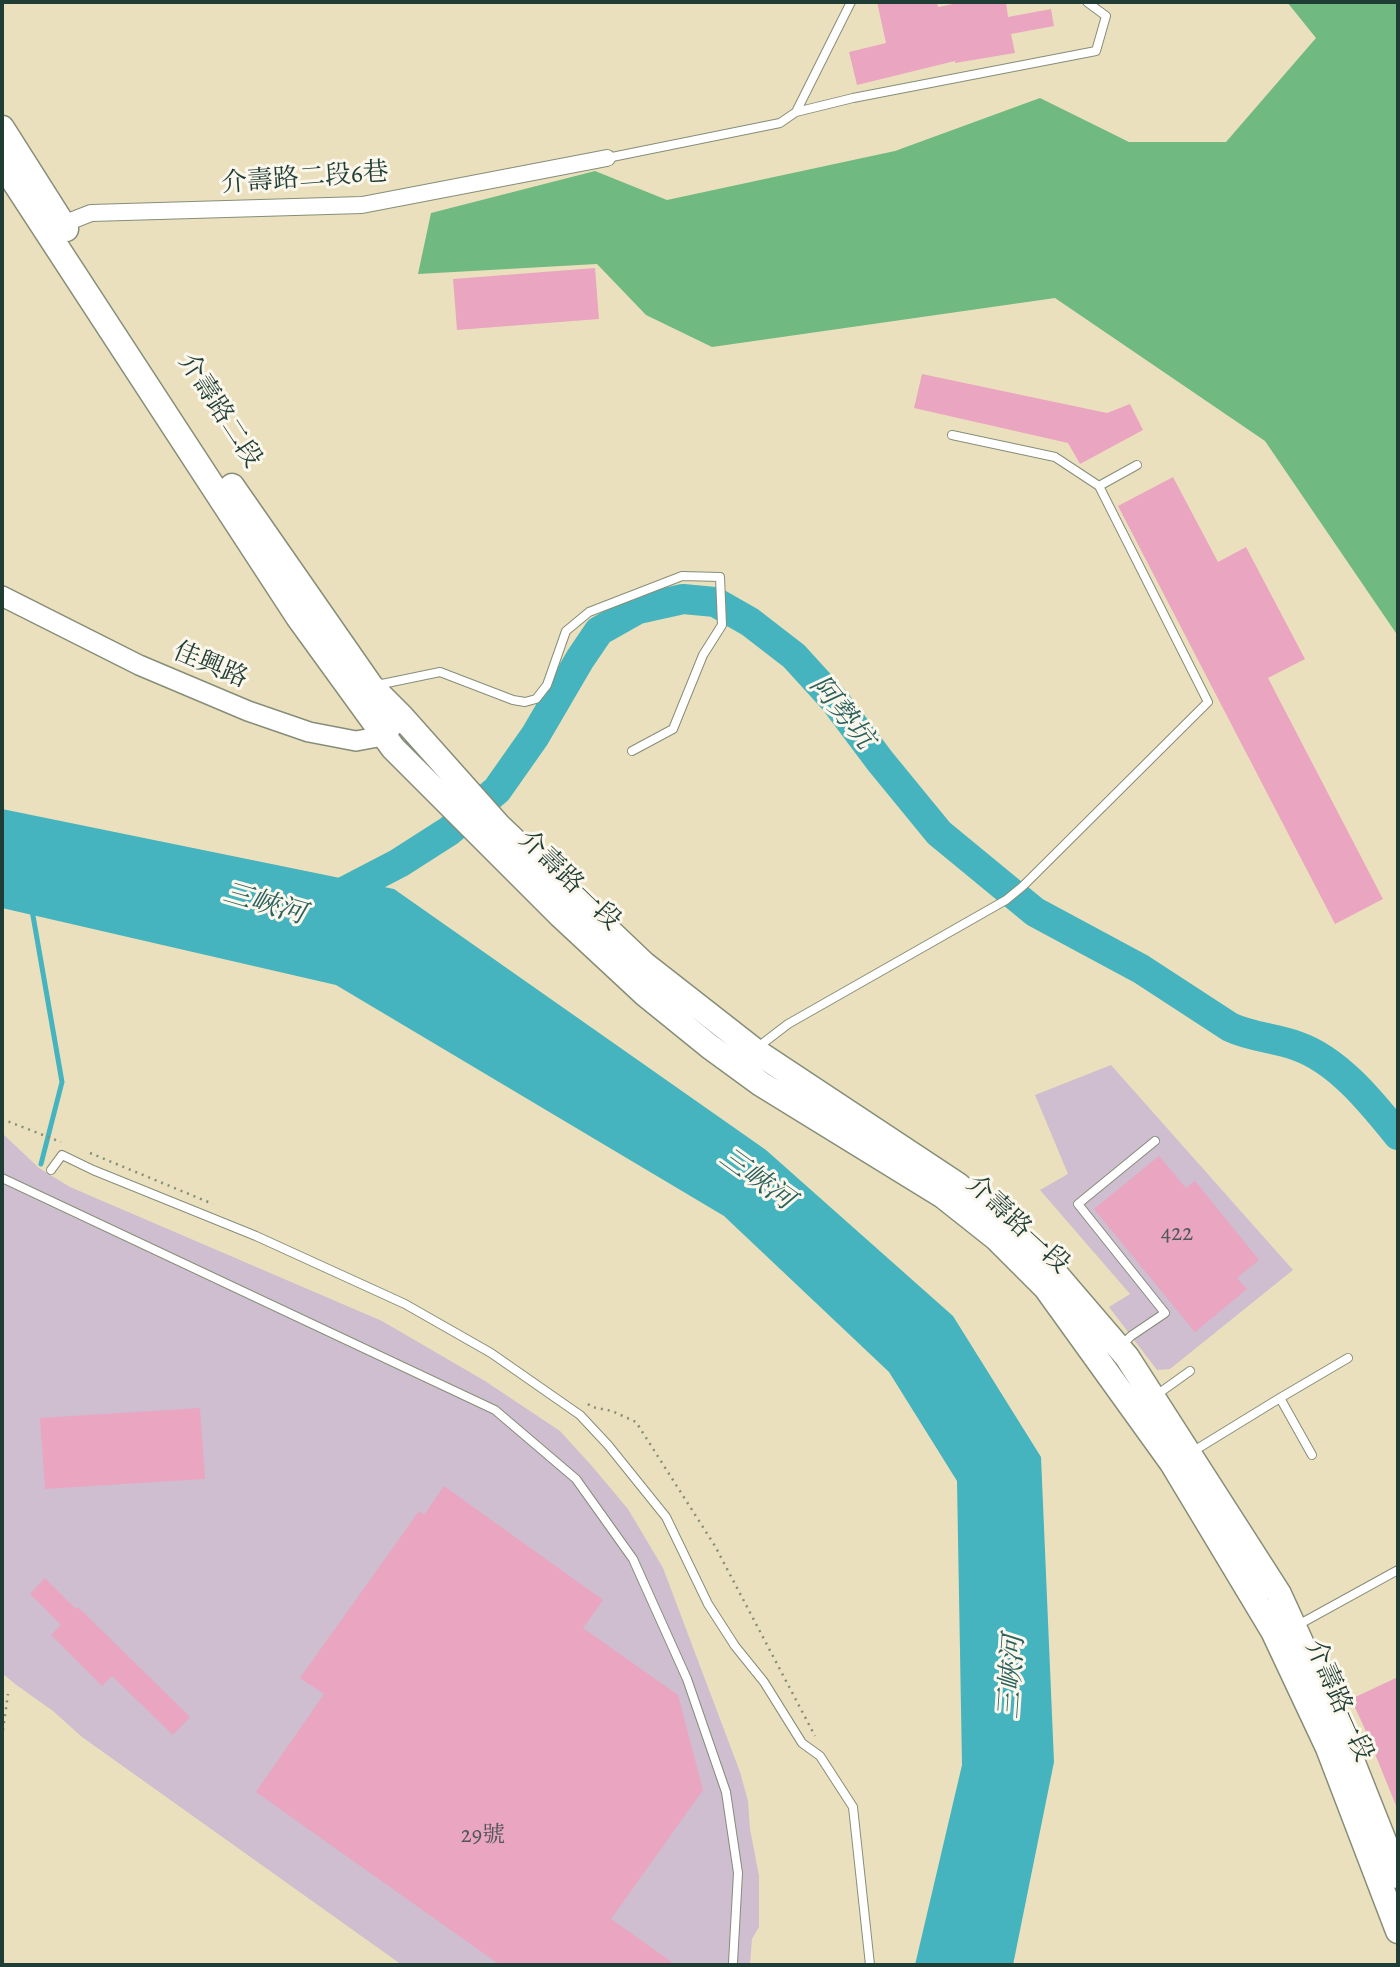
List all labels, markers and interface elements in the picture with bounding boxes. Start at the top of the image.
street label: 介壽路二段6巷 [220,158,390,200]
street label: 介壽路二段 [171,348,267,474]
street label: 佳興路 [168,636,252,696]
water label: 阿勢坑 [802,670,880,756]
street label: 介壽路一段 [511,825,627,937]
water label: 三峽河 [219,877,309,933]
water label: 三峽河 [712,1142,800,1218]
street label: 介壽路一段 [959,1169,1075,1281]
house number: 422 [1161,1220,1193,1248]
water label: 三峽河 [993,1634,1033,1720]
street label: 介壽路一段 [1297,1635,1379,1767]
house number: 29號 [461,1822,505,1850]

